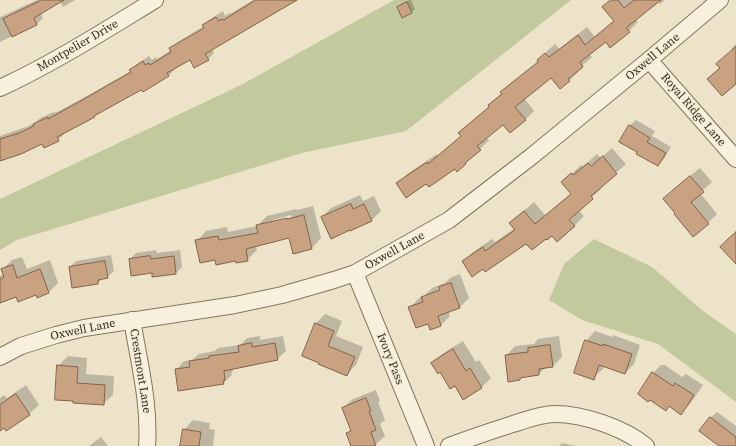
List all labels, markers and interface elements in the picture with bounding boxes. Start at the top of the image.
street label: Montpelier Drive [35,17,121,75]
street label: Oxwell Lane [623,30,683,84]
street label: Royal Ridge Lane [657,70,729,150]
street label: Oxwell Lane [363,229,427,273]
street label: Oxwell Lane [49,316,117,344]
street label: Crestmont Lane [126,328,154,414]
street label: Ivory Pass [373,331,407,387]

